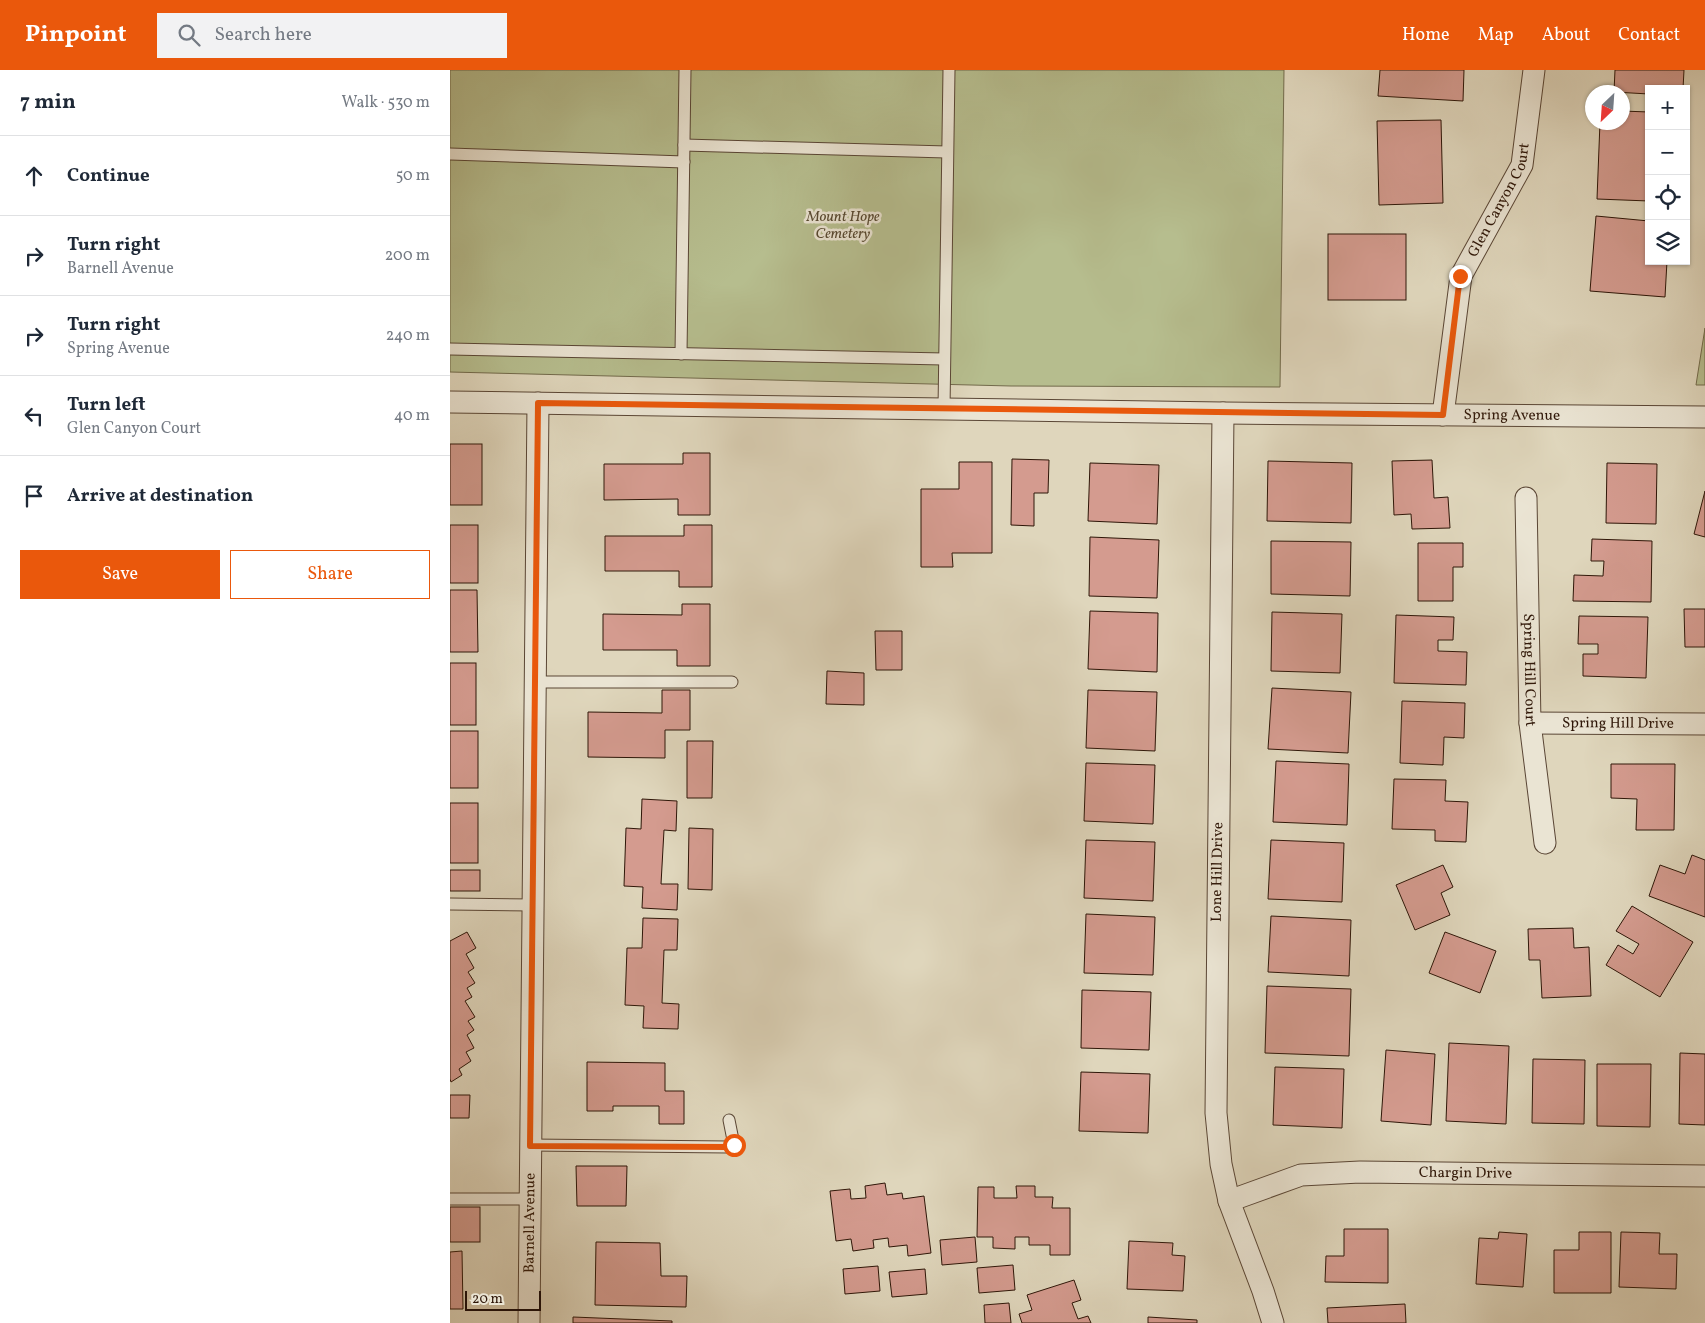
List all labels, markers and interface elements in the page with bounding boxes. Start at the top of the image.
search box [157,13,507,58]
text: Pinpoint [25,18,127,52]
icon: search [175,21,203,49]
text: Search here [215,22,312,48]
text: Home [1402,23,1450,48]
text: Map [1478,23,1514,48]
text: About [1542,23,1590,48]
text: Contact [1618,23,1680,48]
north arrow [1585,85,1630,130]
map controls [1645,85,1690,265]
button: + [1645,85,1690,130]
text: 7 min [20,88,76,117]
text: Walk · 530 m [342,92,430,114]
button: − [1645,130,1690,175]
street label: Glen Canyon Court [1463,142,1535,261]
icon: ahead [20,162,48,190]
text: Continue [67,163,150,189]
text: 50 m [396,165,430,187]
button: locate [1645,175,1690,220]
park label: Mount Hope Cemetery [805,207,880,245]
button: layers [1645,220,1690,265]
text: Turn right [67,232,160,258]
icon: right [20,242,48,270]
text: 200 m [385,245,430,267]
text: Barnell Avenue [67,258,174,280]
route end [1449,265,1472,288]
text: Turn right [67,312,160,338]
icon: right [20,322,48,350]
text: 240 m [386,325,430,347]
text: Spring Avenue [67,338,170,360]
text: Turn left [67,392,146,418]
icon: left [20,402,48,430]
street label: Spring Avenue [1464,404,1560,426]
text: 40 m [394,405,430,427]
text: Glen Canyon Court [67,418,201,440]
icon: arrive [20,482,48,510]
text: Arrive at destination [67,483,253,509]
button: Save [20,550,220,599]
button: Share [230,550,430,599]
street label: Spring Hill Court [1518,613,1541,728]
street label: Spring Hill Drive [1562,713,1674,734]
street label: Lone Hill Drive [1207,822,1229,922]
route start [723,1134,746,1157]
street label: Chargin Drive [1419,1162,1512,1184]
street label: Barnell Avenue [519,1173,541,1273]
scale bar [465,1288,541,1311]
text: 20 m [472,1290,503,1309]

